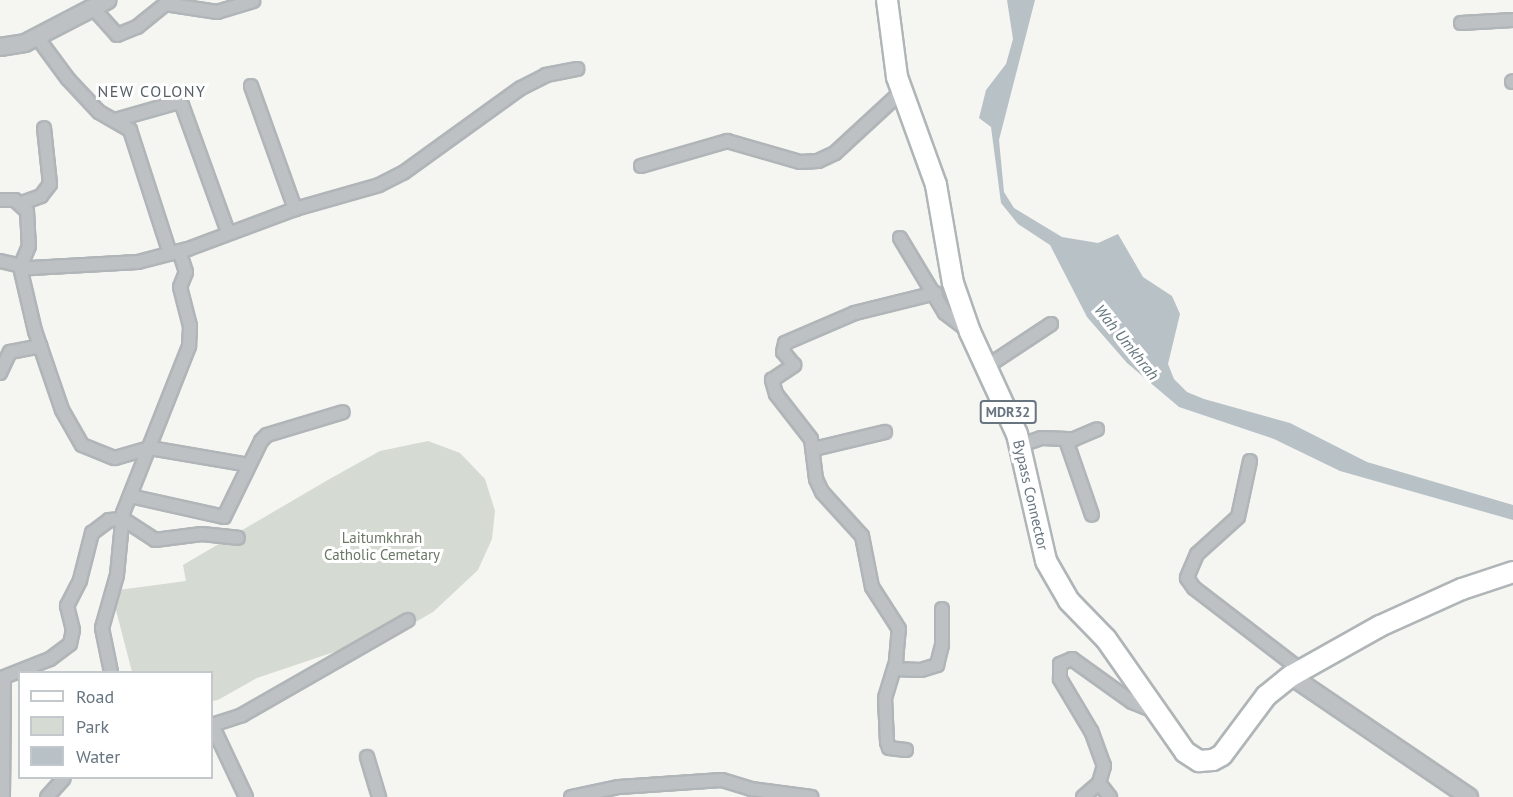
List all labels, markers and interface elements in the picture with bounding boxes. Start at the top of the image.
district label: NEW COLONY [97,81,207,101]
water label: Wah Umkhrah [1091,300,1163,384]
road number: MDR32 [980,401,1036,423]
street label: Bypass Connector [1010,438,1052,552]
park label: Laitumkhrah Catholic Cemetary [324,528,440,563]
legend [18,671,213,779]
text: Road [76,685,114,708]
text: Park [76,715,109,738]
text: Water [76,745,120,768]

